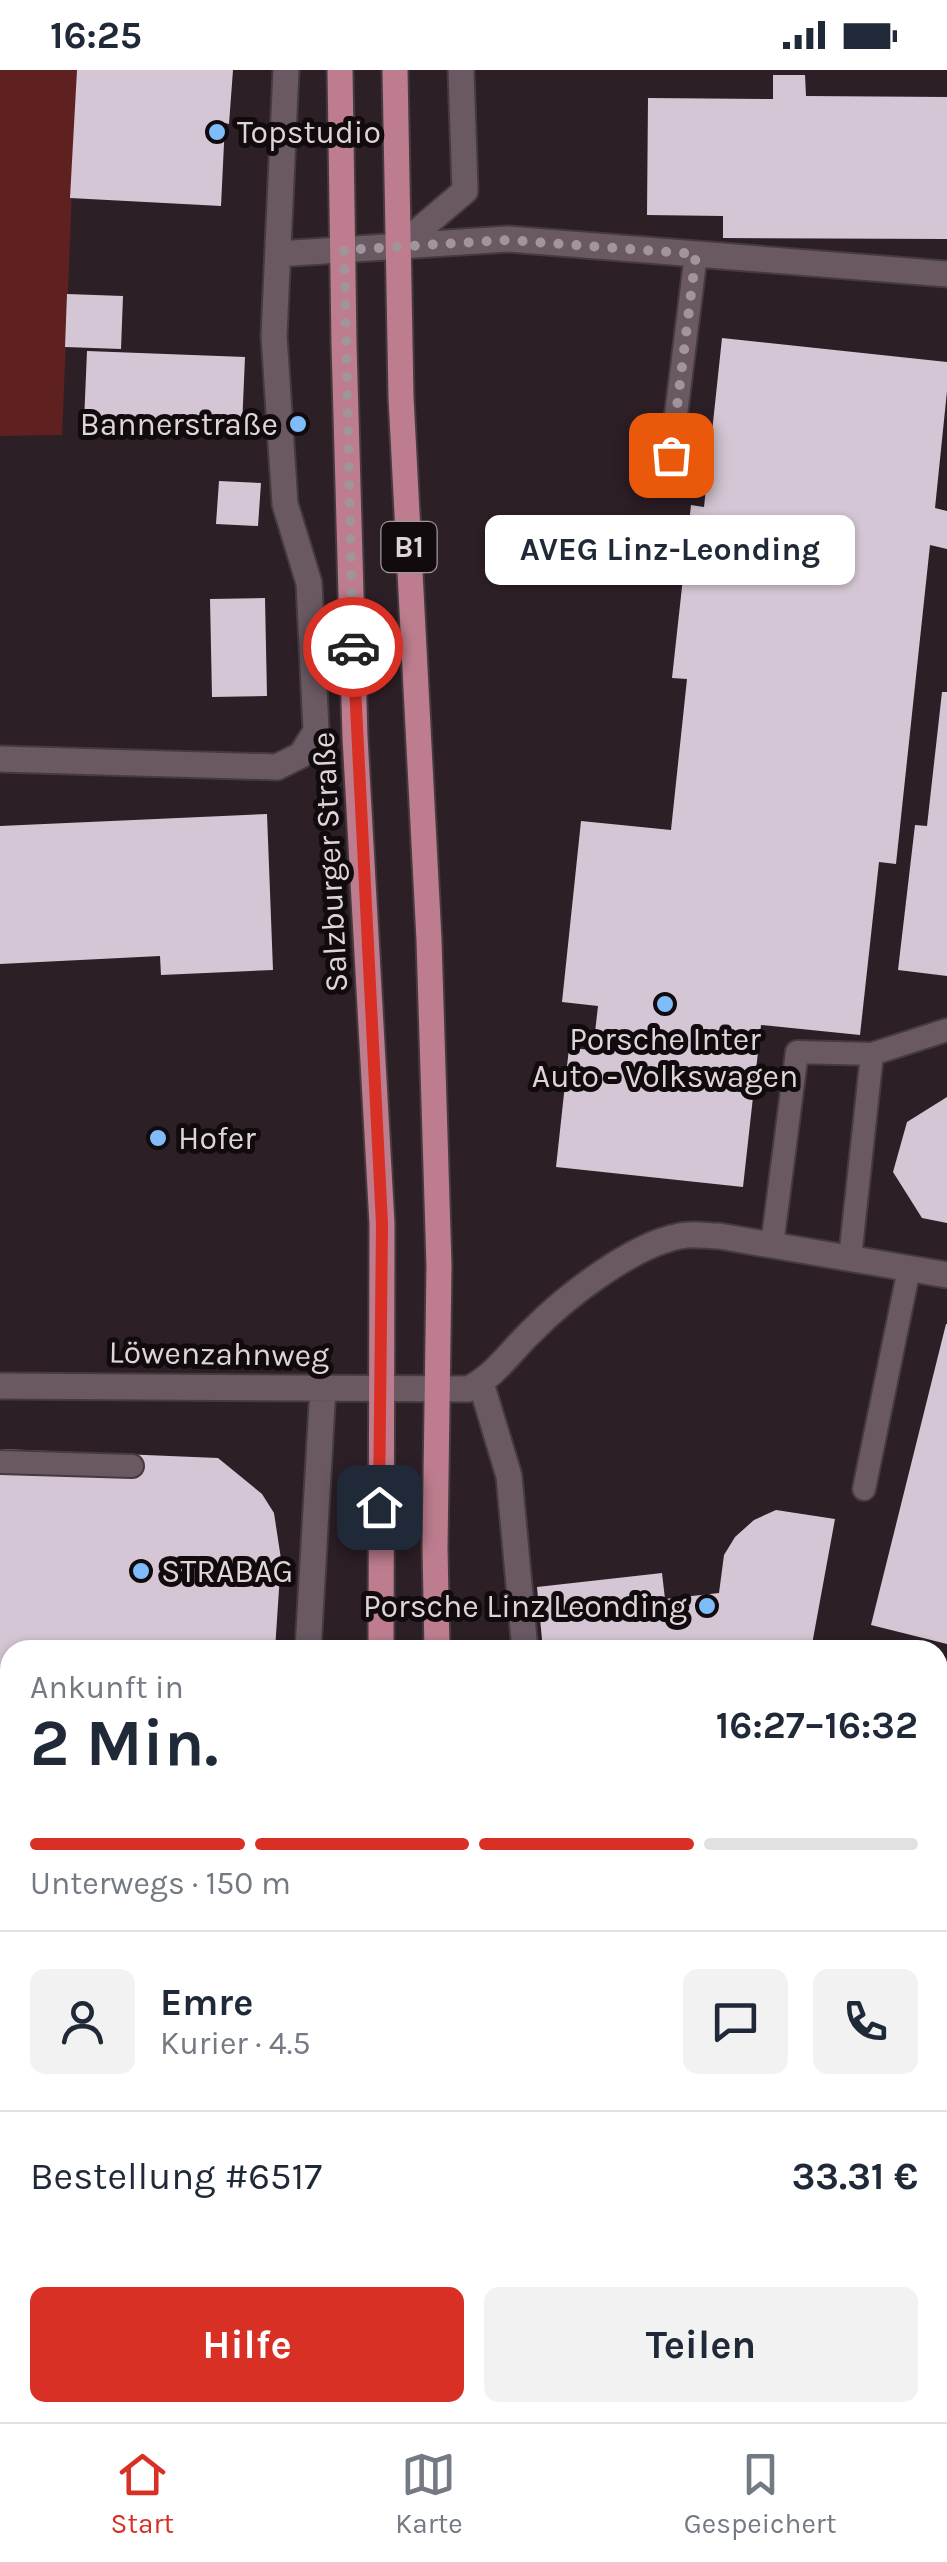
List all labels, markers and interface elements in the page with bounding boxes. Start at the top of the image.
text: 16:25 [50,13,142,58]
place label: Topstudio [237,114,381,151]
marker: Topstudio [206,121,228,143]
place label: Bannerstraße [80,406,278,443]
marker: Bannerstraße [287,413,309,435]
pin [629,413,714,498]
icon: bag [644,428,699,483]
callout: AVEG Linz-Leonding [486,515,856,585]
road number: B1 [382,522,436,572]
text: AVEG Linz-Leonding [520,531,820,568]
courier [303,597,403,697]
icon: car [326,620,381,675]
street label: Salzburger Straße [305,731,355,993]
marker: Porsche Inter Auto - Volkswagen [654,993,676,1015]
place label: Porsche Inter Auto - Volkswagen [532,1021,798,1095]
place label: Hofer [178,1120,256,1157]
marker: Hofer [147,1127,169,1149]
street label: Löwenzahnweg [108,1334,330,1374]
pin [337,1465,422,1550]
icon: home [352,1480,407,1535]
place label: STRABAG [161,1553,293,1590]
marker: STRABAG [130,1560,152,1582]
place label: Porsche Linz Leonding [363,1588,687,1625]
marker: Porsche Linz Leonding [696,1595,718,1617]
text: Ankunft in [30,1669,184,1706]
text: 16:27–16:32 [716,1703,918,1748]
text: 2 Min. [30,1705,218,1781]
text: Unterwegs · 150 m [30,1865,291,1902]
button: person [30,1969,135,2074]
button: chat [683,1969,788,2074]
button: phone [813,1969,918,2074]
text: Emre [160,1980,253,2025]
text: Kurier · 4.5 [160,2025,310,2062]
text: Bestellung #6517 [30,2154,322,2199]
text: 33.31 € [792,2154,918,2199]
button: Hilfe [30,2287,464,2402]
button: Teilen [484,2287,918,2402]
tab: Start [111,2447,174,2540]
tab: Karte [395,2447,463,2540]
tab: Gespeichert [684,2447,836,2540]

